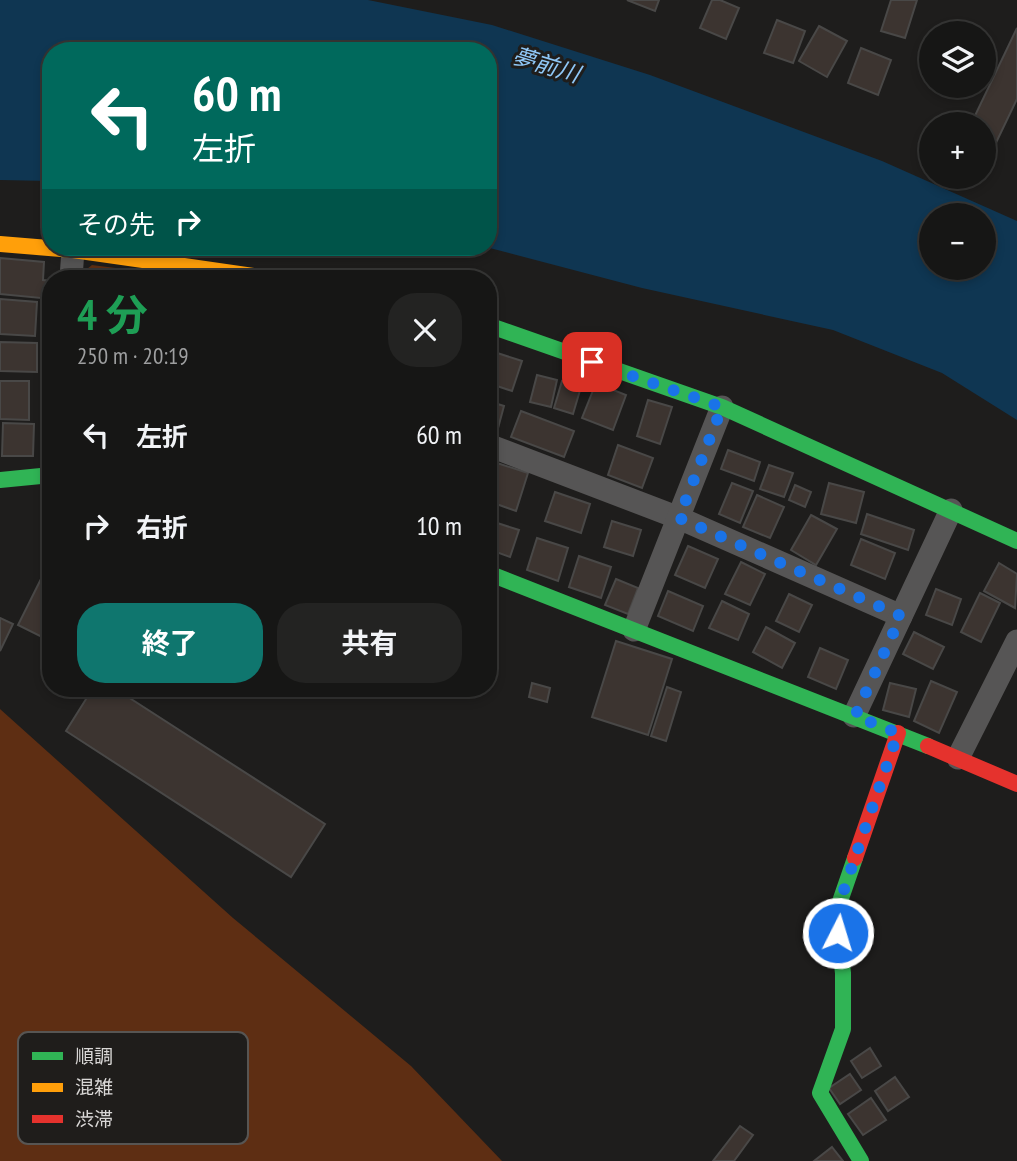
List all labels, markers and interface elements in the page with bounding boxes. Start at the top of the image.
map controls [919,21,996,280]
button: layers [919,21,996,98]
water label: 夢前川 [509,41,586,89]
text: 60 m [192,61,281,125]
icon: left [77,70,168,161]
button: + [919,112,996,189]
text: 左折 [192,127,256,169]
icon: right [169,203,207,241]
button: − [919,203,996,280]
text: その先 [77,208,155,241]
text: 4 分 [77,287,148,342]
button: close [388,293,462,367]
pin [562,332,622,392]
text: 250 m · 20:19 [77,341,189,370]
icon: arrive [573,343,611,381]
icon: left [77,416,115,454]
text: 60 m [416,418,462,451]
text: 左折 [136,420,188,453]
icon: right [77,507,115,545]
text: 10 m [416,509,462,542]
text: 右折 [136,511,188,544]
button: 終了 [77,603,263,683]
button: 共有 [277,603,462,683]
position arrow [801,896,875,970]
legend [18,1032,248,1144]
text: 順調 [75,1044,113,1068]
text: 混雑 [75,1075,113,1099]
text: 渋滞 [75,1107,113,1131]

